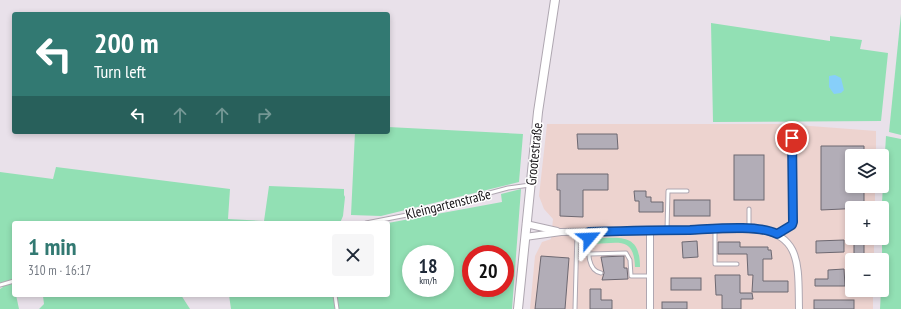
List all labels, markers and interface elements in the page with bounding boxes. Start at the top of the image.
text: 200 m [94,24,158,61]
icon: left [28,28,80,80]
text: Turn left [94,60,146,83]
icon: left [127,104,149,126]
icon: ahead [169,104,191,126]
icon: ahead [211,104,233,126]
icon: right [253,104,275,126]
pin [775,121,809,155]
street label: Grootestraße [522,122,546,186]
icon: arrive [781,127,803,149]
map controls [845,149,889,297]
button: layers [845,149,889,193]
street label: Kleingartenstraße [403,185,493,223]
button: + [845,201,889,245]
position arrow [568,217,610,259]
text: 1 min [28,231,76,262]
button: close [332,234,374,276]
speed limit sign: 20 [462,245,514,297]
text: 18 [418,253,438,279]
button: − [845,253,889,297]
text: 310 m · 16:17 [28,262,91,279]
text: km/h [419,274,437,287]

